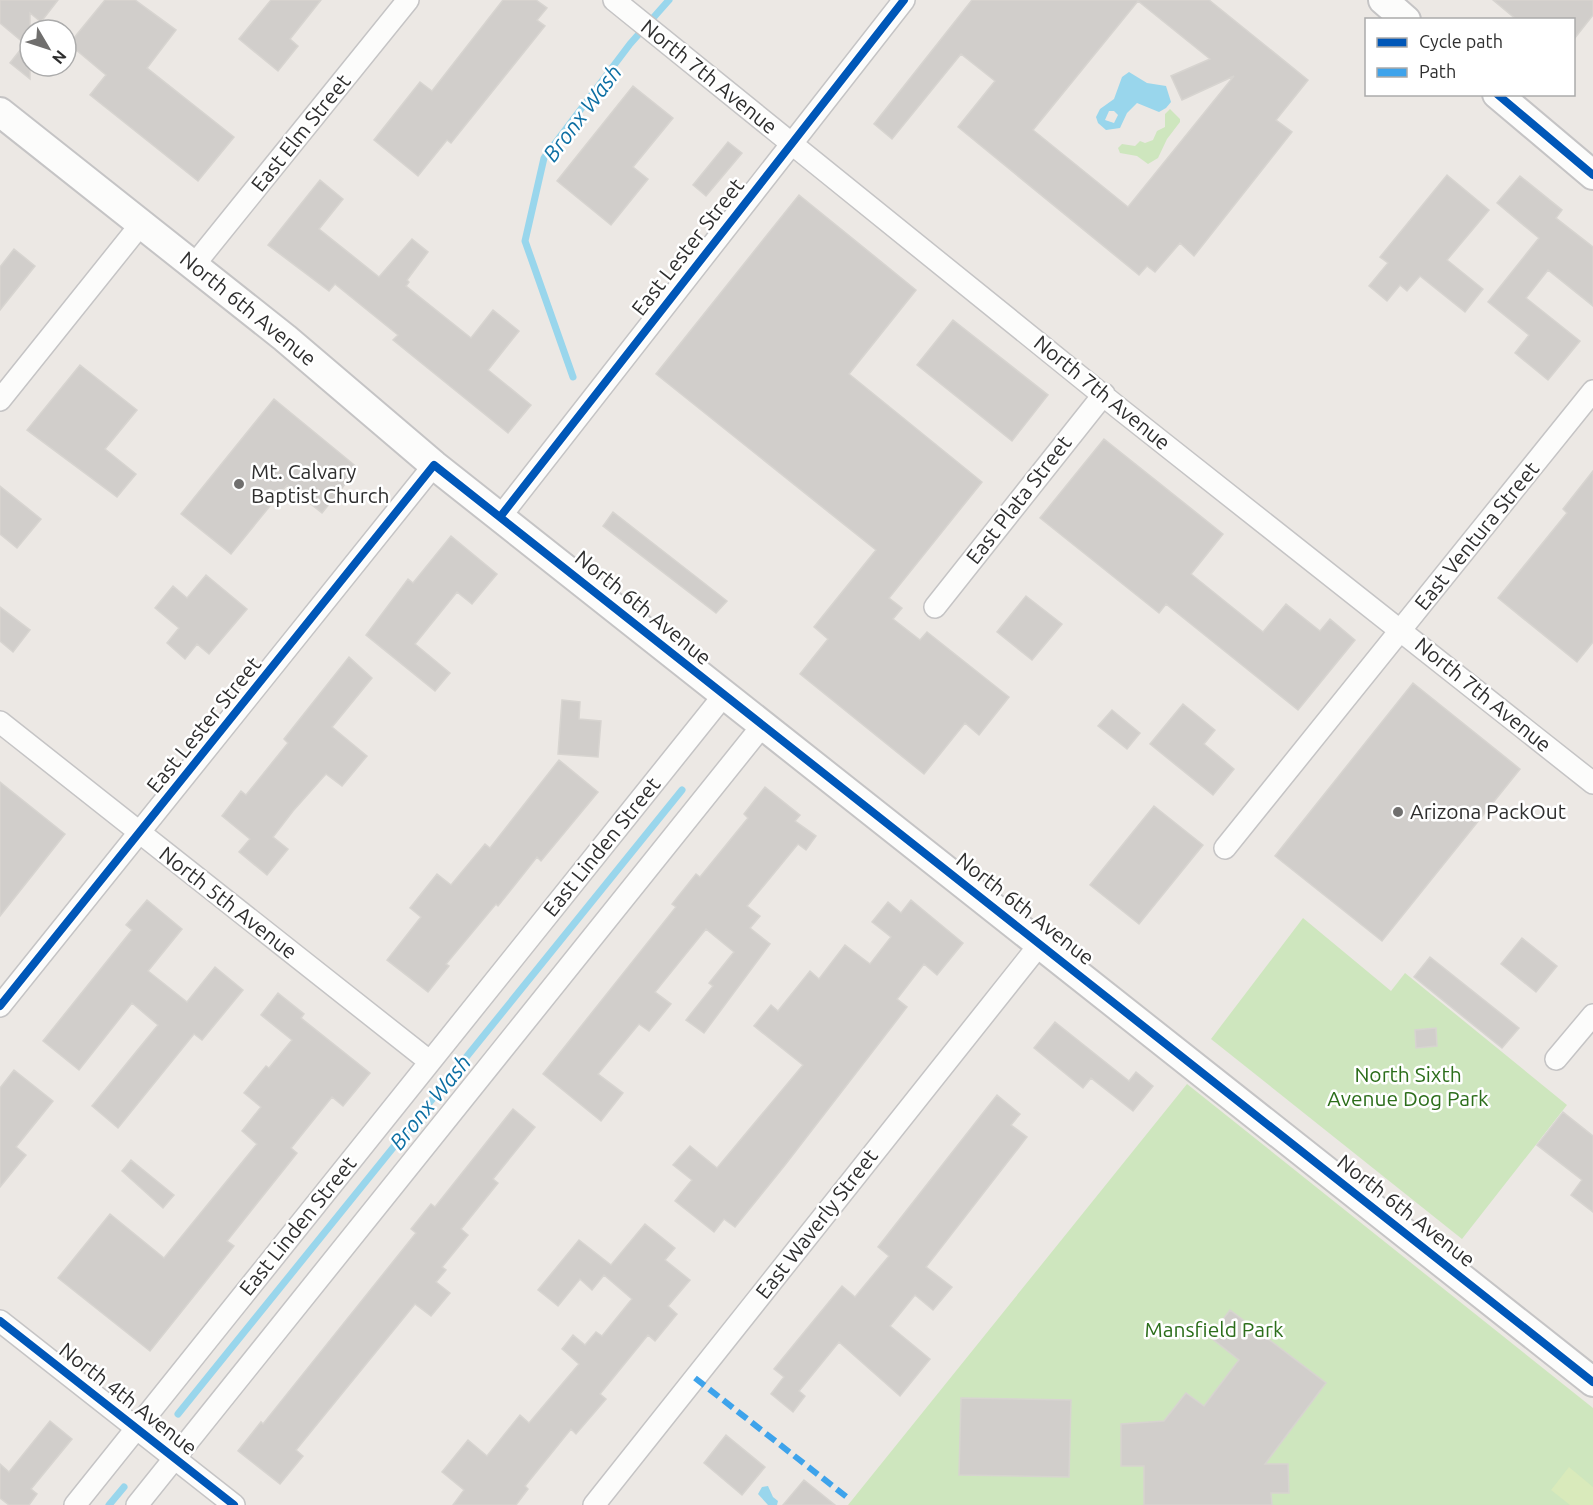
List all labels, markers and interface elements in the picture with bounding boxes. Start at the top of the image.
street label: North 7th Avenue [637,14,782,138]
north arrow [18,18,78,78]
legend [1365,18,1575,96]
text: Cycle path [1419,31,1503,51]
text: N [49,47,70,68]
water label: Bronx Wash [537,60,626,166]
text: Path [1419,61,1456,81]
street label: East Elm Street [246,69,355,196]
street label: East Lester Street [626,173,748,320]
street label: North 6th Avenue [176,246,321,370]
street label: North 7th Avenue [1030,330,1175,454]
street label: East Plata Street [961,431,1076,568]
street label: East Ventura Street [1409,457,1543,614]
place label: Mt. Calvary Baptist Church [251,459,390,507]
marker: Mt. Calvary Baptist Church [232,477,246,491]
street label: North 6th Avenue [571,545,716,669]
street label: North 7th Avenue [1411,632,1556,756]
street label: East Lester Street [141,652,265,797]
street label: East Linden Street [538,772,665,921]
place label: Arizona PackOut [1410,799,1566,823]
marker: Arizona PackOut [1391,805,1405,819]
street label: North 5th Avenue [155,841,302,963]
street label: North 6th Avenue [952,847,1099,969]
water label: Bronx Wash [384,1049,475,1154]
park label: North Sixth Avenue Dog Park [1327,1062,1489,1110]
street label: East Waverly Street [750,1144,882,1303]
street label: North 6th Avenue [1333,1149,1480,1271]
street label: East Linden Street [234,1151,361,1300]
park label: Mansfield Park [1144,1317,1284,1341]
street label: North 4th Avenue [55,1337,202,1459]

